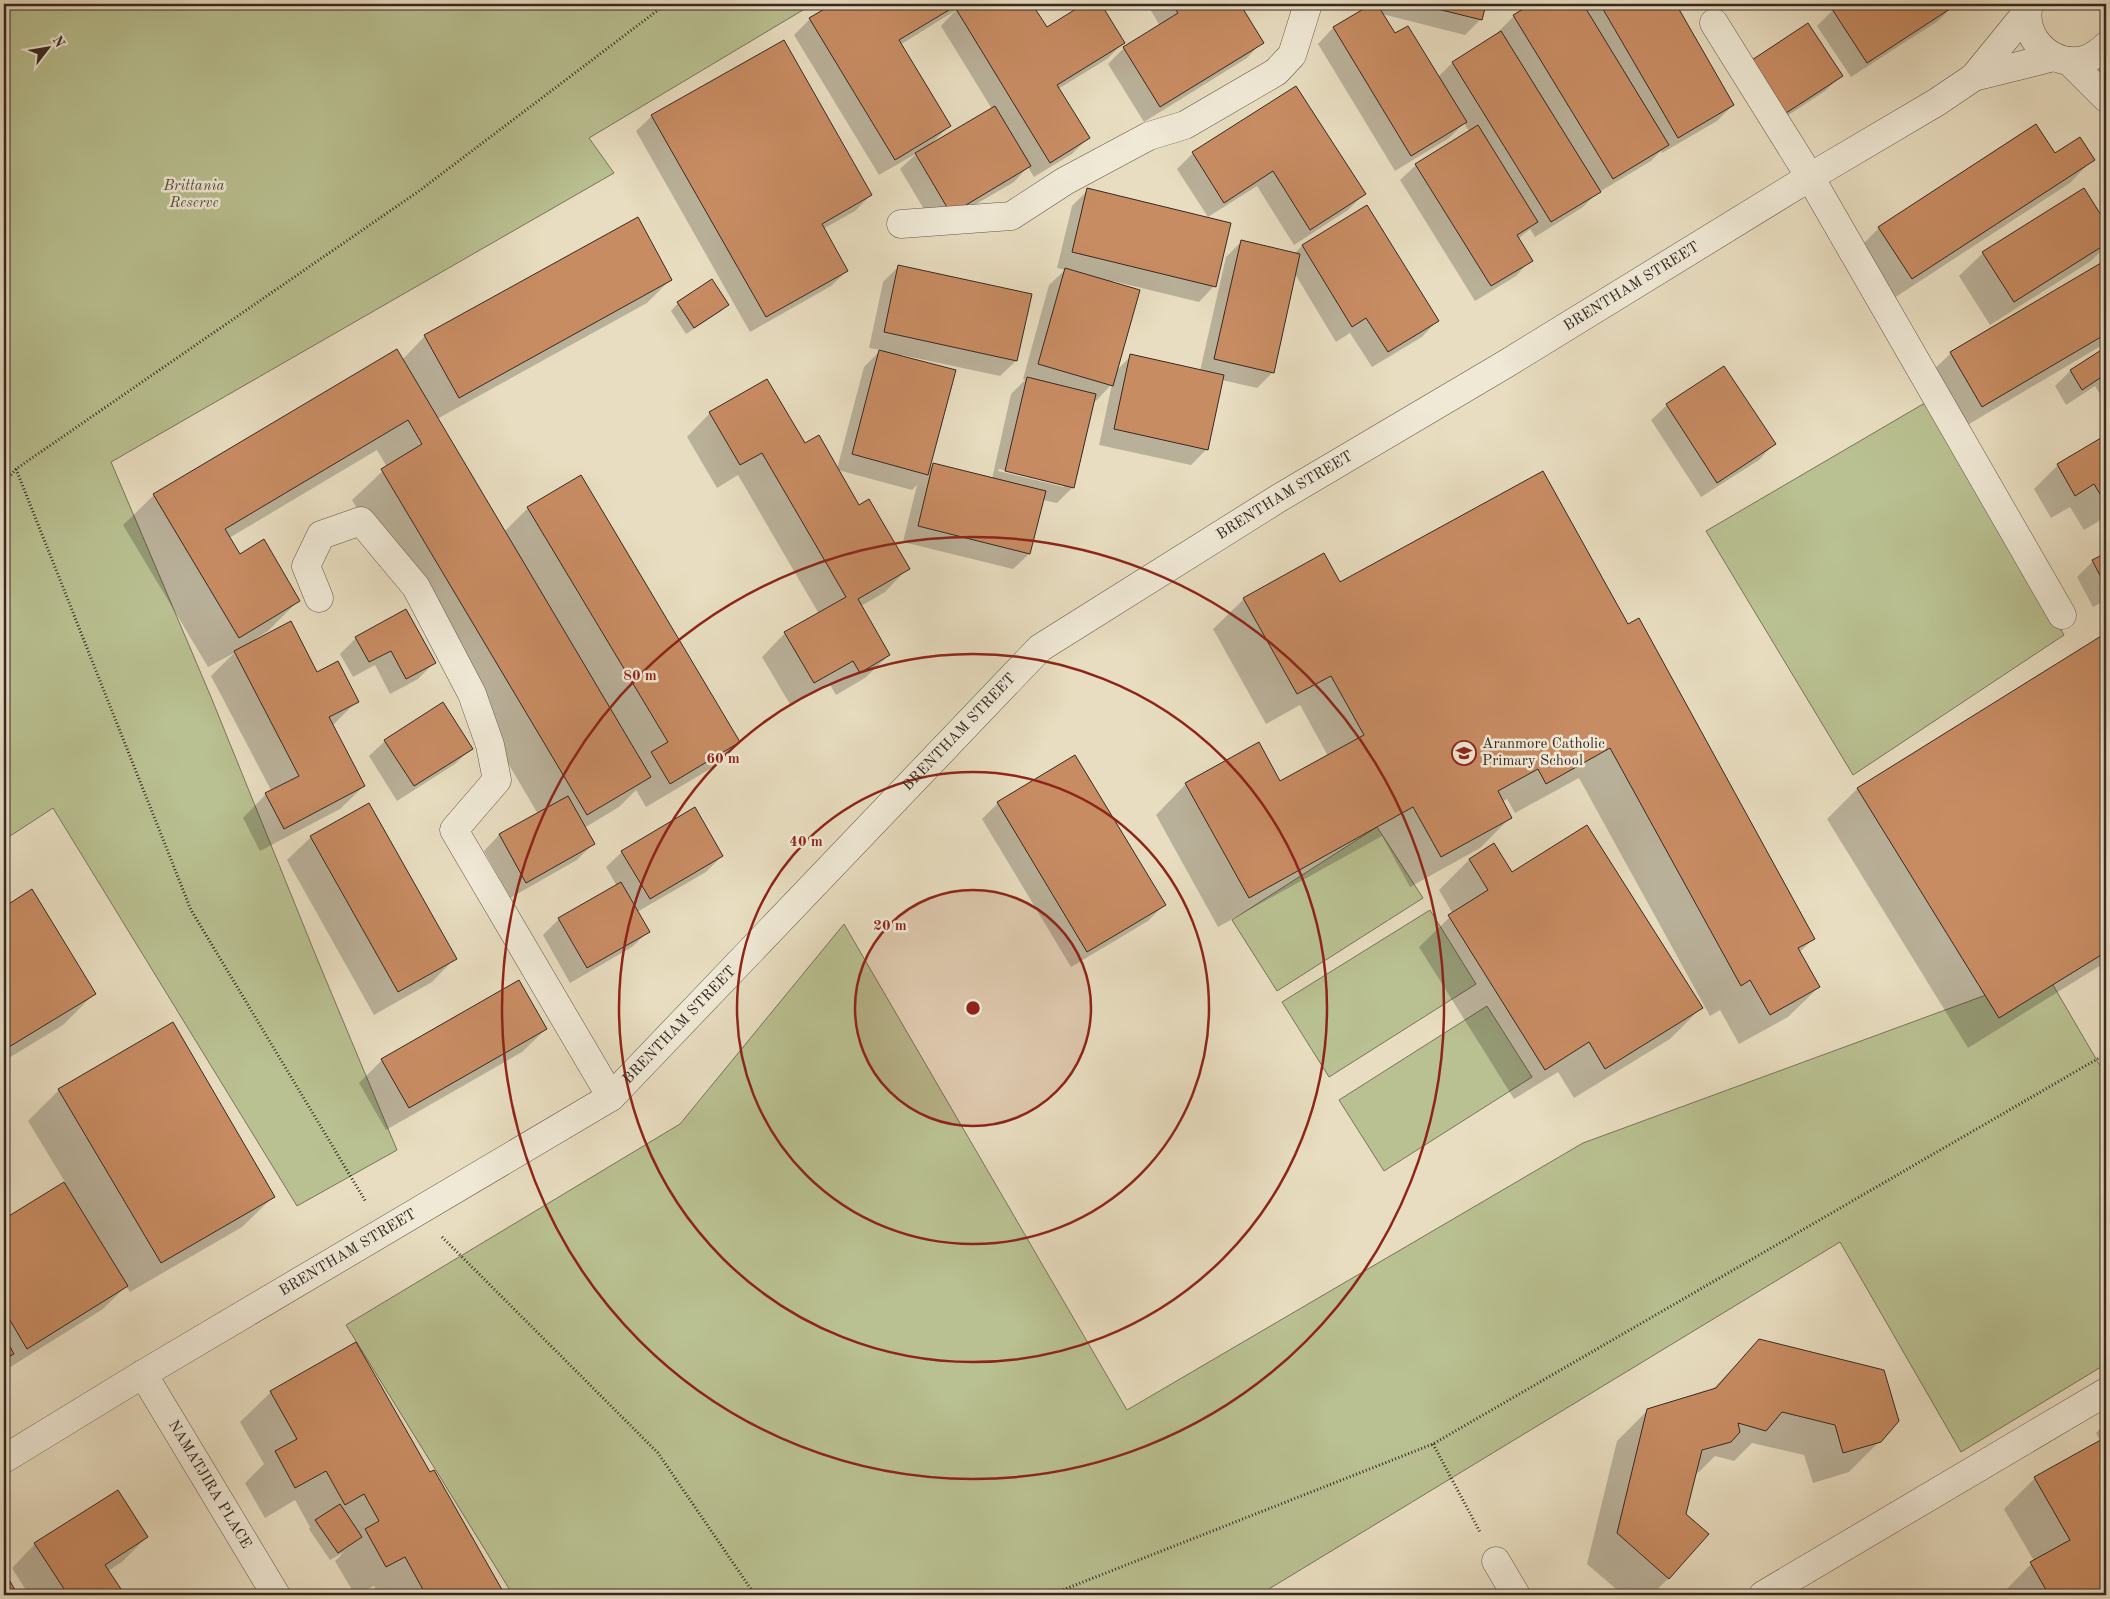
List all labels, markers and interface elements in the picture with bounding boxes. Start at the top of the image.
north arrow [22,22,72,72]
text: N [50,34,67,50]
park label: Brittania Reserve [162,179,225,211]
street label: BRENTHAM STREET [1561,239,1702,334]
street label: BRENTHAM STREET [1214,449,1355,543]
text: 80 m [623,669,657,684]
street label: BRENTHAM STREET [900,671,1019,794]
place label: Aranmore Catholic Primary School [1482,737,1605,769]
school or university icon: Aranmore Catholic Primary School [1451,740,1477,766]
text: 60 m [706,752,740,767]
text: 40 m [789,835,823,850]
text: 20 m [873,919,907,934]
street label: BRENTHAM STREET [620,964,739,1087]
centre of rings [964,999,982,1017]
street label: BRENTHAM STREET [277,1207,419,1299]
street label: NAMATJIRA PLACE [165,1418,254,1551]

